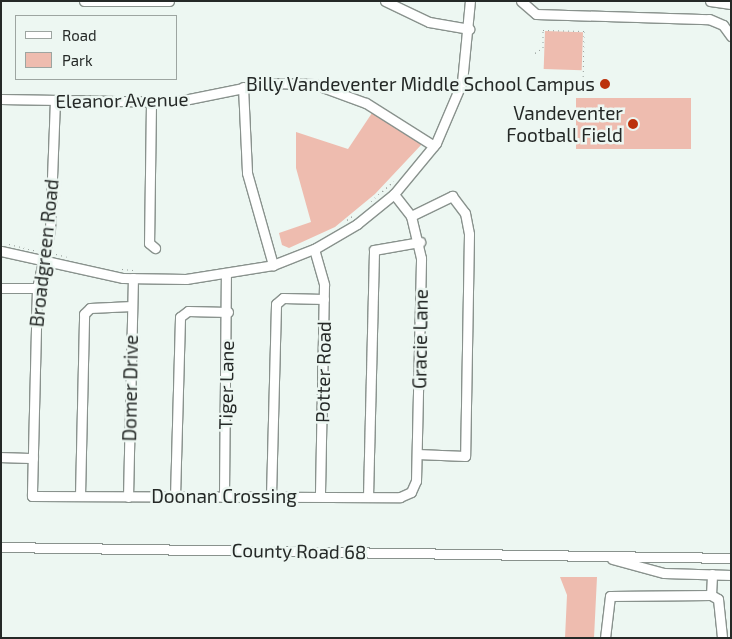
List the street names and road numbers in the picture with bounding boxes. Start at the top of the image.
street label: Eleanor Avenue [55,87,189,113]
street label: Broadgreen Road [25,178,63,328]
street label: Gracie Lane [408,289,432,389]
street label: Potter Road [311,321,335,423]
street label: Domer Drive [118,334,142,442]
street label: Tiger Lane [214,340,238,430]
street label: Doonan Crossing [151,485,297,507]
street label: County Road 68 [231,538,367,564]

